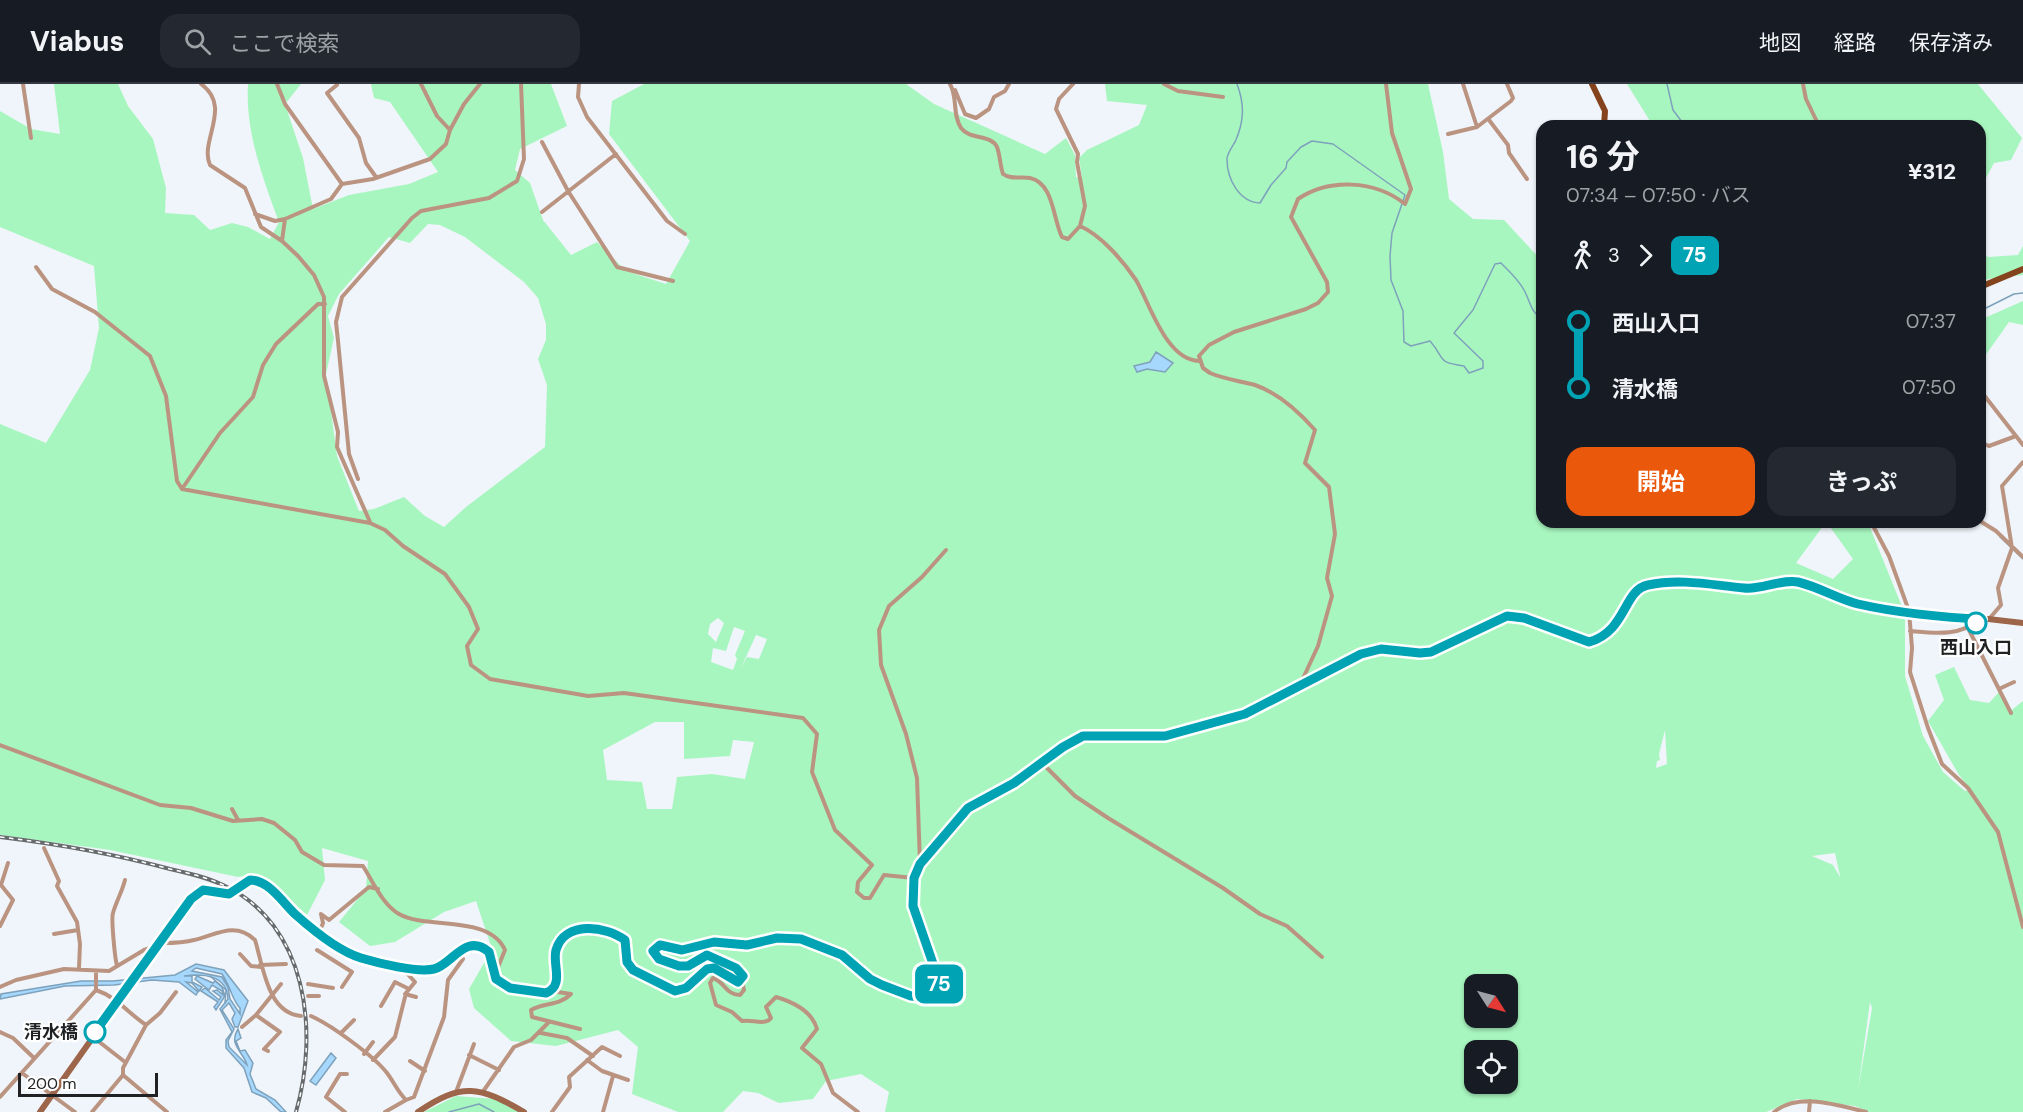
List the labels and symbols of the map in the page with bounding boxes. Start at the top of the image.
marker: 西山入口 [1965,612,1987,634]
place label: 西山入口 [1940,636,2012,660]
line badge: 75 [912,964,966,1004]
north arrow [1464,974,1518,1028]
place label: 清水橋 [24,1020,78,1044]
marker: 清水橋 [84,1021,106,1043]
scale bar [18,1070,158,1098]

